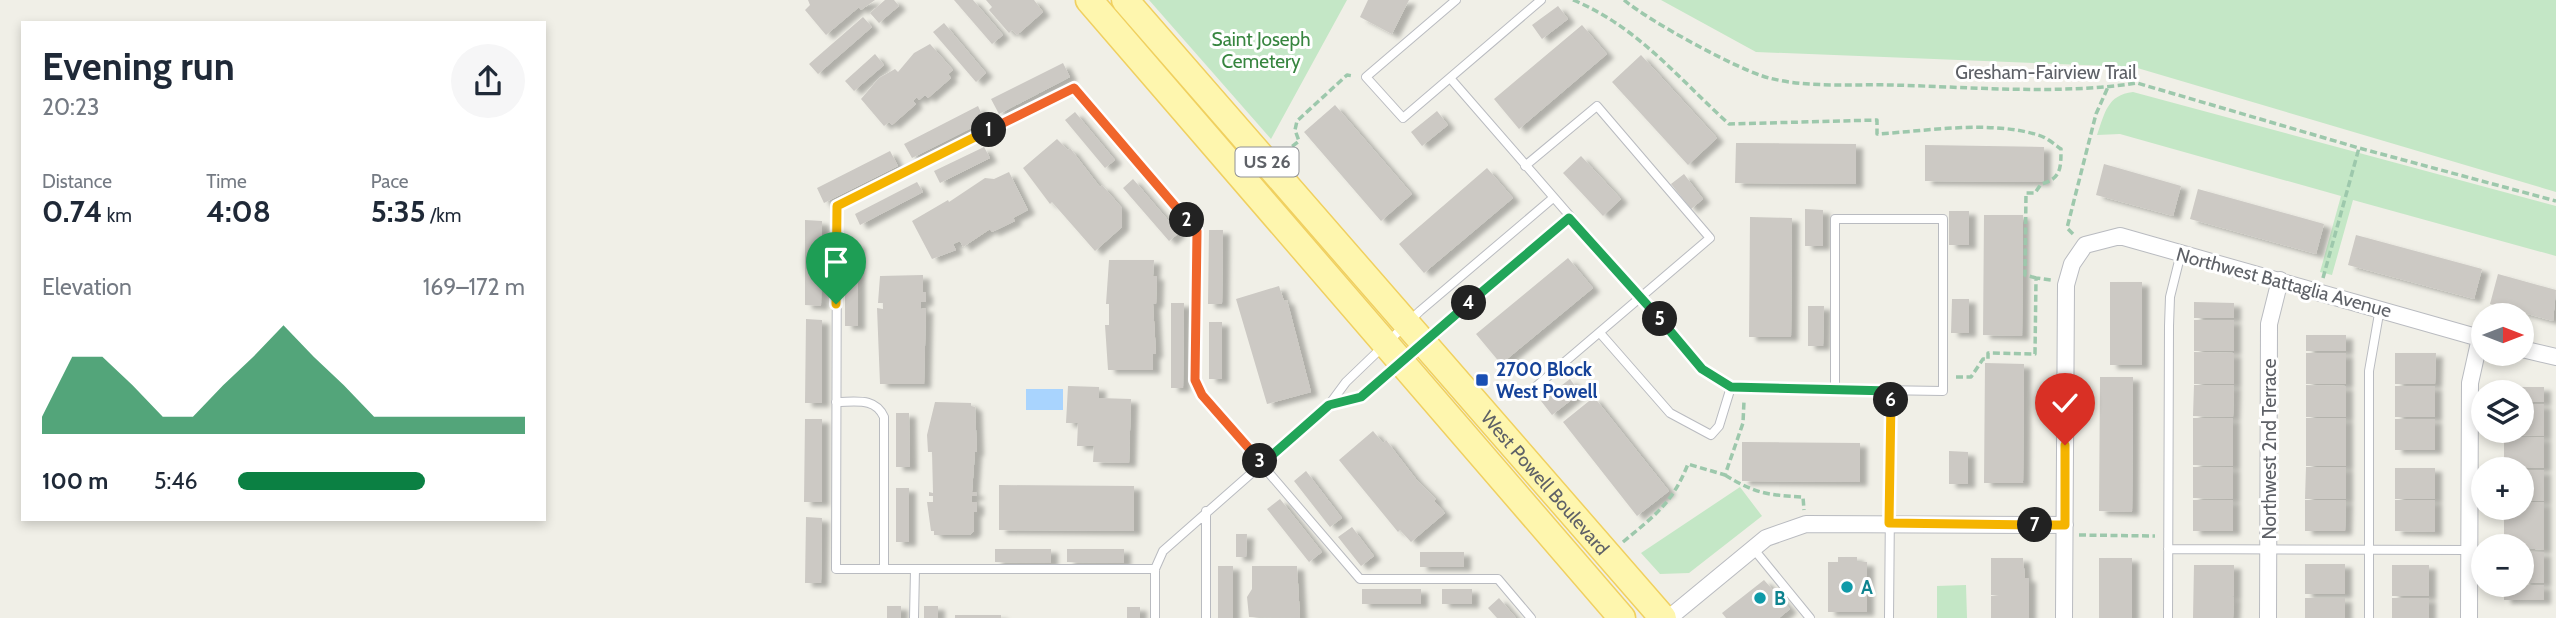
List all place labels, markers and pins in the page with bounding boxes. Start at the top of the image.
pin: 1 [972,113,1006,148]
pin: 2 [1170,202,1204,238]
pin [806,232,866,304]
pin: 4 [1452,286,1486,320]
pin: 5 [1642,302,1678,336]
place label: 2700 Block West Powell [1496,358,1597,403]
marker: 2700 Block West Powell [1474,372,1490,388]
pin [2035,373,2095,445]
pin: 6 [1874,382,1909,418]
pin: 3 [1242,444,1278,478]
pin: 7 [2018,508,2052,542]
place label: A [1861,576,1873,599]
marker: A [1839,579,1855,595]
place label: B [1774,587,1786,610]
marker: B [1752,590,1768,606]

